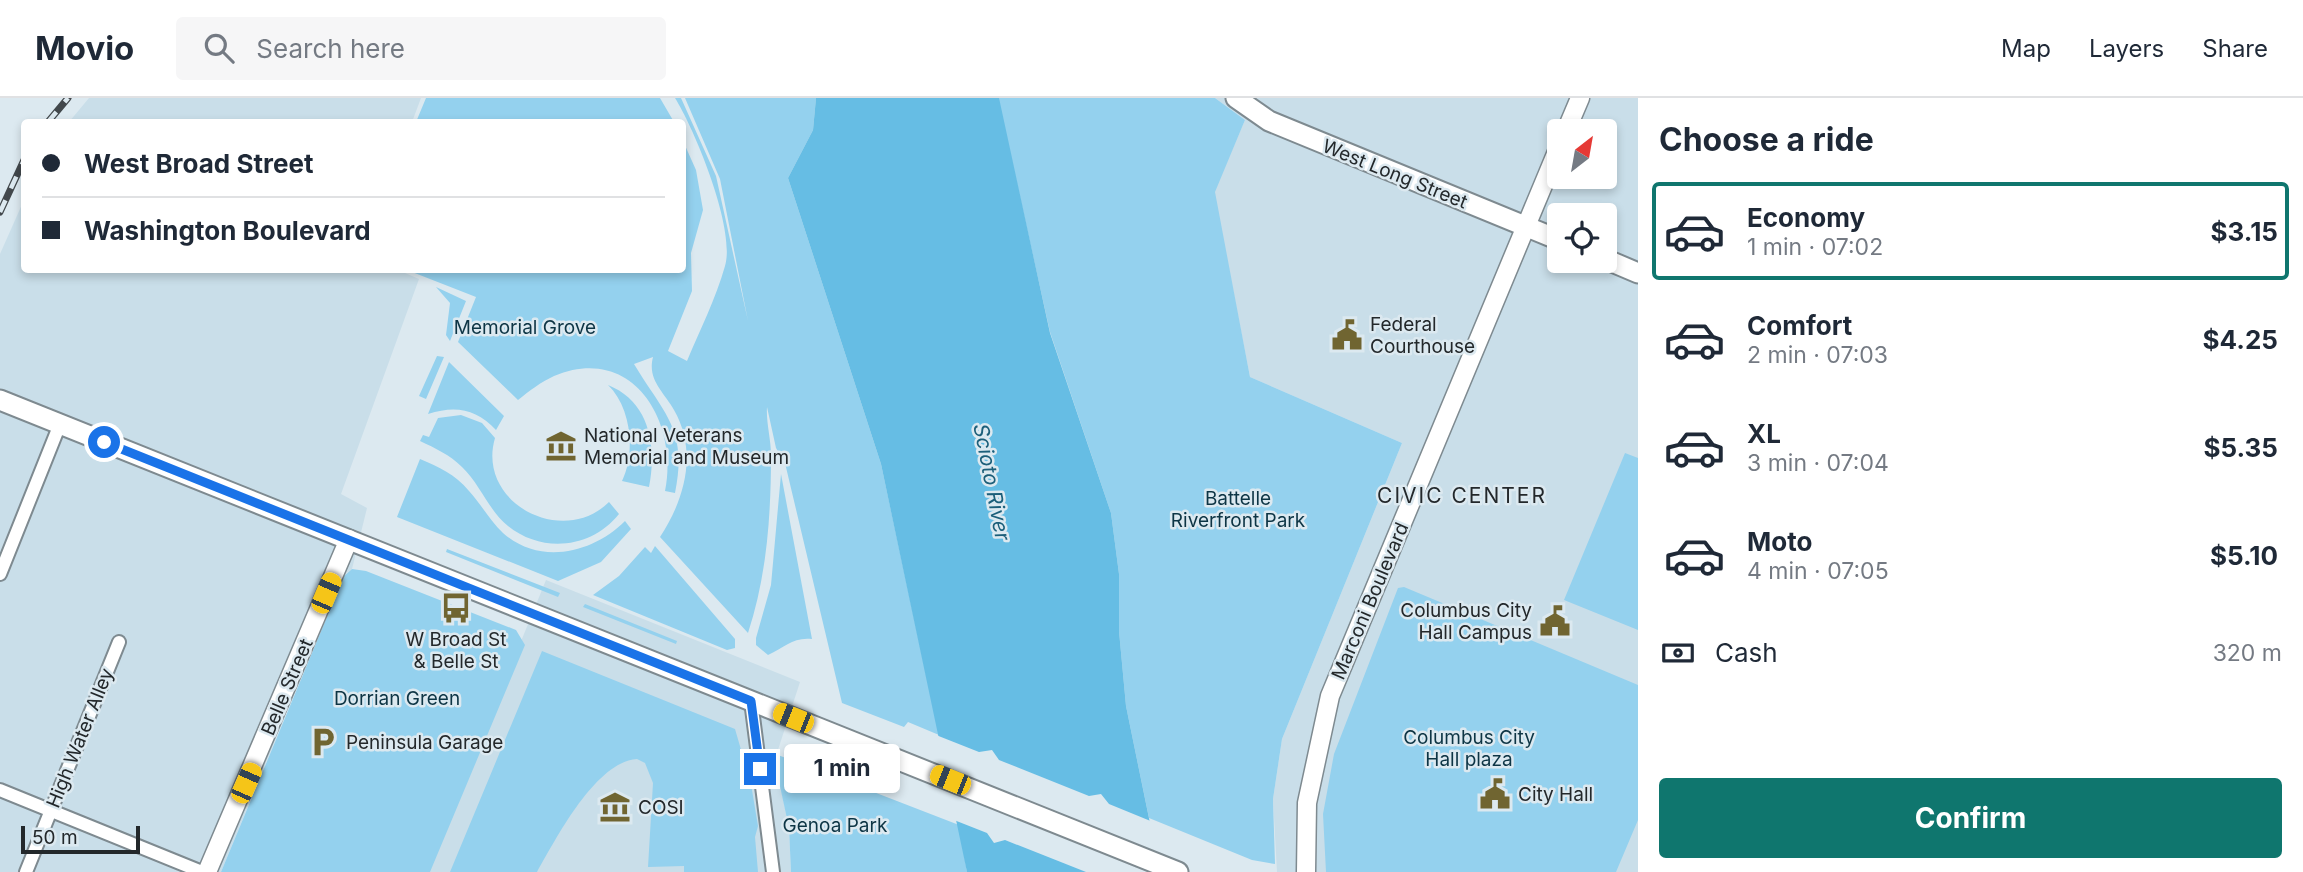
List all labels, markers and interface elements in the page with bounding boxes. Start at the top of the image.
search box [176,17,666,80]
text: Movio [35,28,134,68]
icon: search [200,29,238,67]
text: Search here [256,33,405,64]
text: Map [2001,34,2051,63]
text: Layers [2089,34,2164,63]
text: Share [2202,34,2268,63]
north arrow [1547,119,1617,189]
map controls [1547,119,1617,273]
text: Choose a ride [1659,120,1874,159]
street label: West Long Street [1319,134,1471,214]
text: West Broad Street [84,148,313,179]
icon: car [1663,200,1726,263]
text: Economy [1747,202,1865,233]
button: locate [1547,203,1617,273]
text: Washington Boulevard [84,215,371,246]
text: $3.15 [2211,216,2278,247]
text: 1 min · 07:02 [1747,233,1883,261]
icon: car [1663,308,1726,371]
text: Comfort [1747,310,1852,341]
place label: Federal Courthouse [1370,313,1475,358]
park label: Memorial Grove [454,316,596,339]
public building icon: Federal Courthouse [1330,318,1364,352]
text: $4.25 [2203,324,2278,355]
text: 2 min · 07:03 [1747,341,1888,369]
icon: car [1663,416,1726,479]
text: XL [1747,418,1781,449]
water label: Scioto River [968,422,1016,544]
place label: National Veterans Memorial and Museum [584,424,789,469]
route start [88,426,120,458]
museum icon: National Veterans Memorial and Museum [544,429,578,463]
text: $5.35 [2203,432,2278,463]
text: 3 min · 07:04 [1747,449,1889,477]
district label: CIVIC CENTER [1377,483,1547,508]
park label: Battelle Riverfront Park [1171,487,1306,532]
street label: Marconi Boulevard [1327,519,1413,683]
icon: car [1663,524,1726,587]
text: Moto [1747,526,1812,557]
text: $5.10 [2210,540,2278,571]
text: 4 min · 07:05 [1747,557,1889,585]
car [309,570,344,616]
bus stop icon: W Broad St & Belle St [439,591,473,625]
place label: Columbus City Hall Campus [1400,599,1532,644]
public building icon: Columbus City Hall Campus [1538,604,1572,638]
place label: W Broad St & Belle St [406,628,506,673]
icon: cash [1659,634,1697,672]
street label: Belle Street [256,635,318,739]
text: Cash [1715,637,1778,668]
text: 320 m [2213,639,2282,667]
street label: High Water Alley [41,664,119,811]
park label: Dorrian Green [334,687,460,710]
car [770,700,817,736]
parking icon: Peninsula Garage [306,725,340,759]
park label: Columbus City Hall plaza [1403,726,1535,771]
place label: Peninsula Garage [346,731,503,754]
callout: 1 min [784,744,900,794]
route end [744,753,776,785]
text: 1 min [814,754,870,782]
car [228,760,265,806]
car [927,762,974,798]
public building icon: City Hall [1478,777,1512,811]
button: Confirm [1659,778,2282,858]
place label: City Hall [1518,783,1593,806]
museum icon: COSI [598,790,632,824]
place label: COSI [638,796,684,819]
park label: Genoa Park [783,814,888,837]
scale bar [21,823,140,855]
text: 50 m [32,826,78,849]

